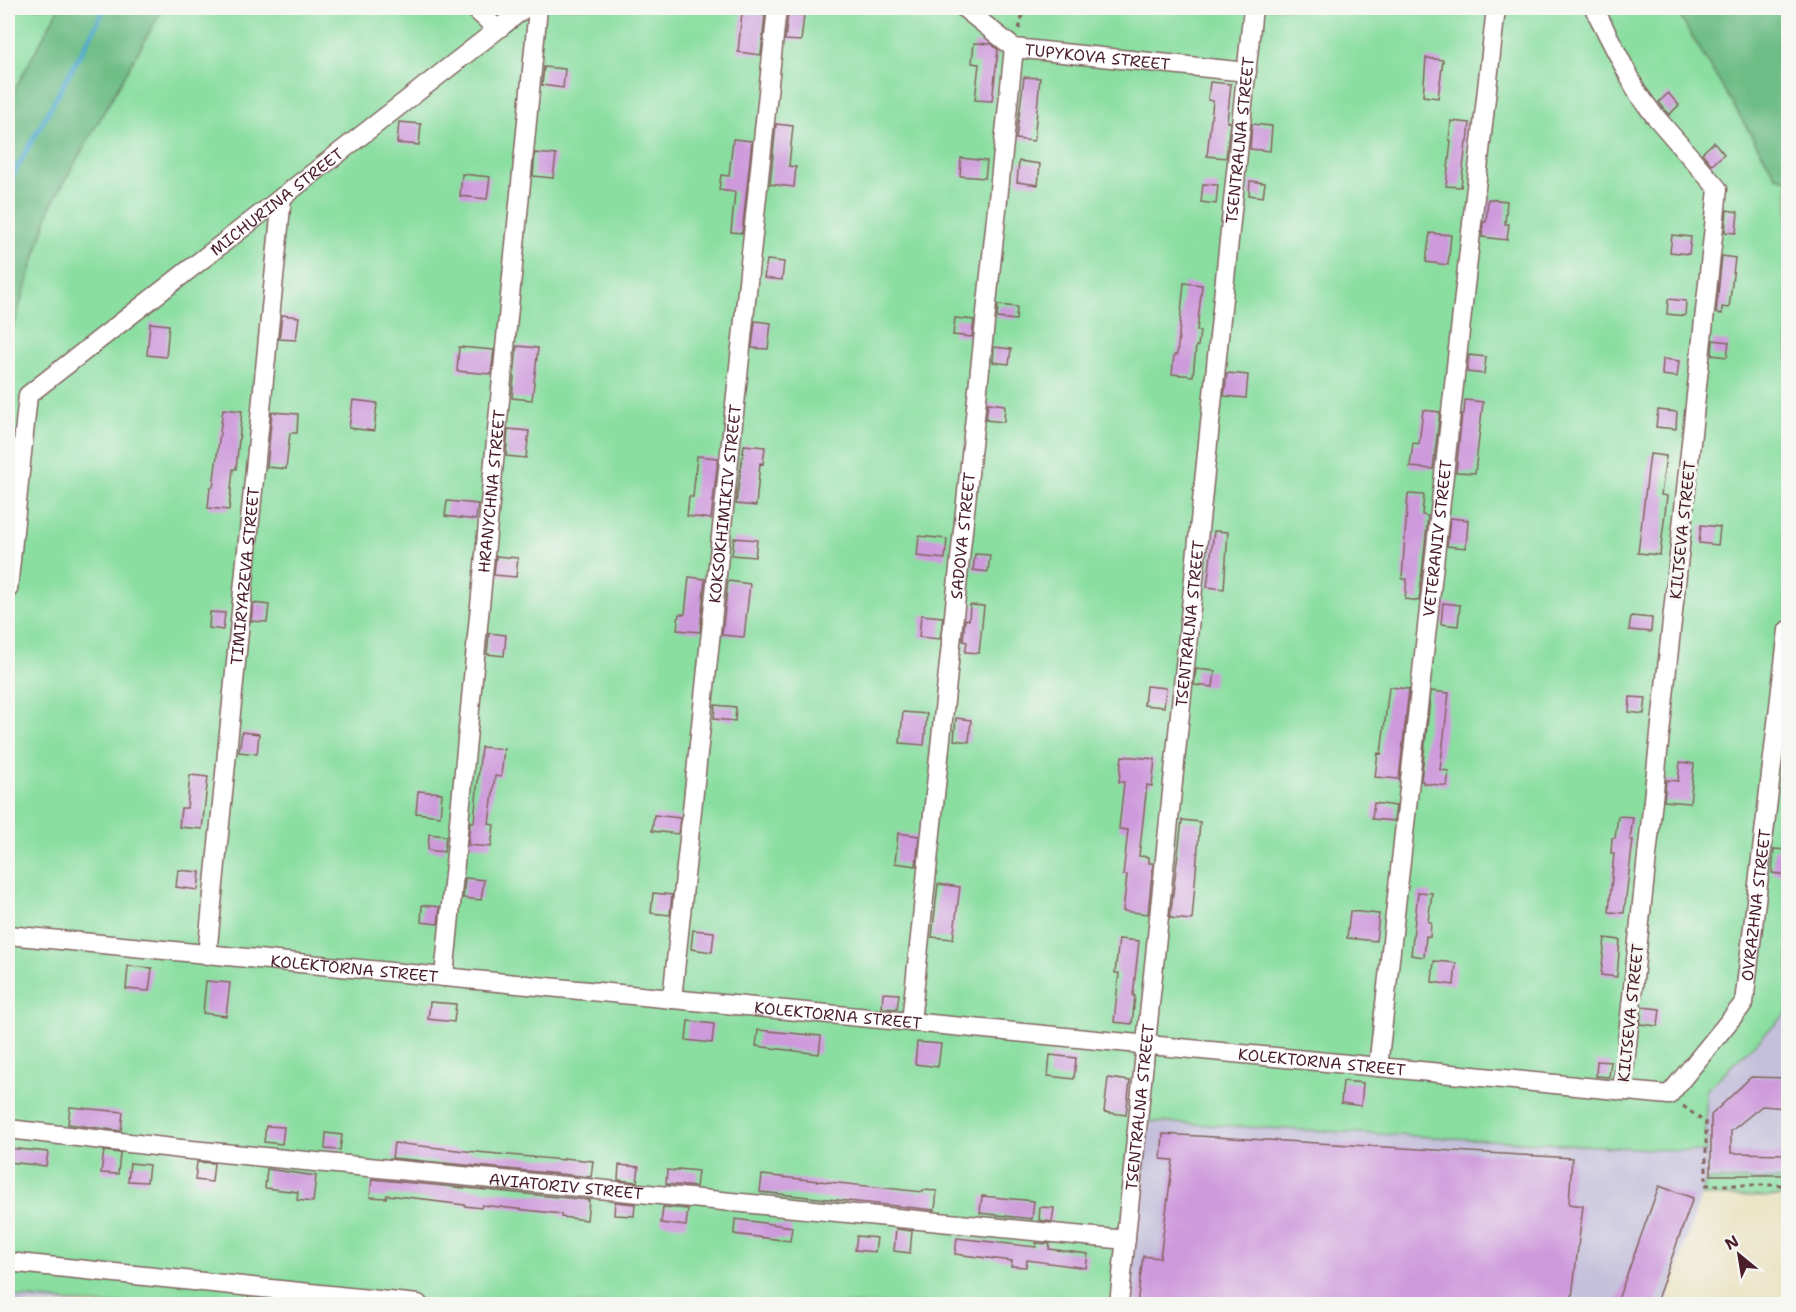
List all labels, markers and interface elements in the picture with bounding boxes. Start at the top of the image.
street label: TUPYKOVA STREET [1024,39,1171,75]
street label: TSENTRALNA STREET [1221,56,1259,225]
street label: MICHURINA STREET [206,143,348,260]
street label: KOKSOKHIMIKIV STREET [704,403,746,604]
street label: HRANYCHNA STREET [473,408,510,574]
street label: VETERANIV STREET [1418,458,1457,618]
street label: KILTSEVA STREET [1665,460,1700,600]
street label: SADOVA STREET [946,471,980,600]
street label: TIMIRYAZEVA STREET [226,486,264,666]
street label: TSENTRALNA STREET [1171,539,1209,708]
street label: OVRAZHNA STREET [1737,828,1775,982]
street label: KILTSEVA STREET [1613,943,1648,1083]
street label: KOLEKTORNA STREET [270,950,439,987]
street label: KOLEKTORNA STREET [753,997,923,1034]
street label: TSENTRALNA STREET [1121,1023,1159,1192]
street label: KOLEKTORNA STREET [1237,1044,1407,1081]
street label: AVIATORIV STREET [488,1169,644,1204]
north arrow [1709,1225,1769,1285]
text: N [1721,1230,1742,1255]

